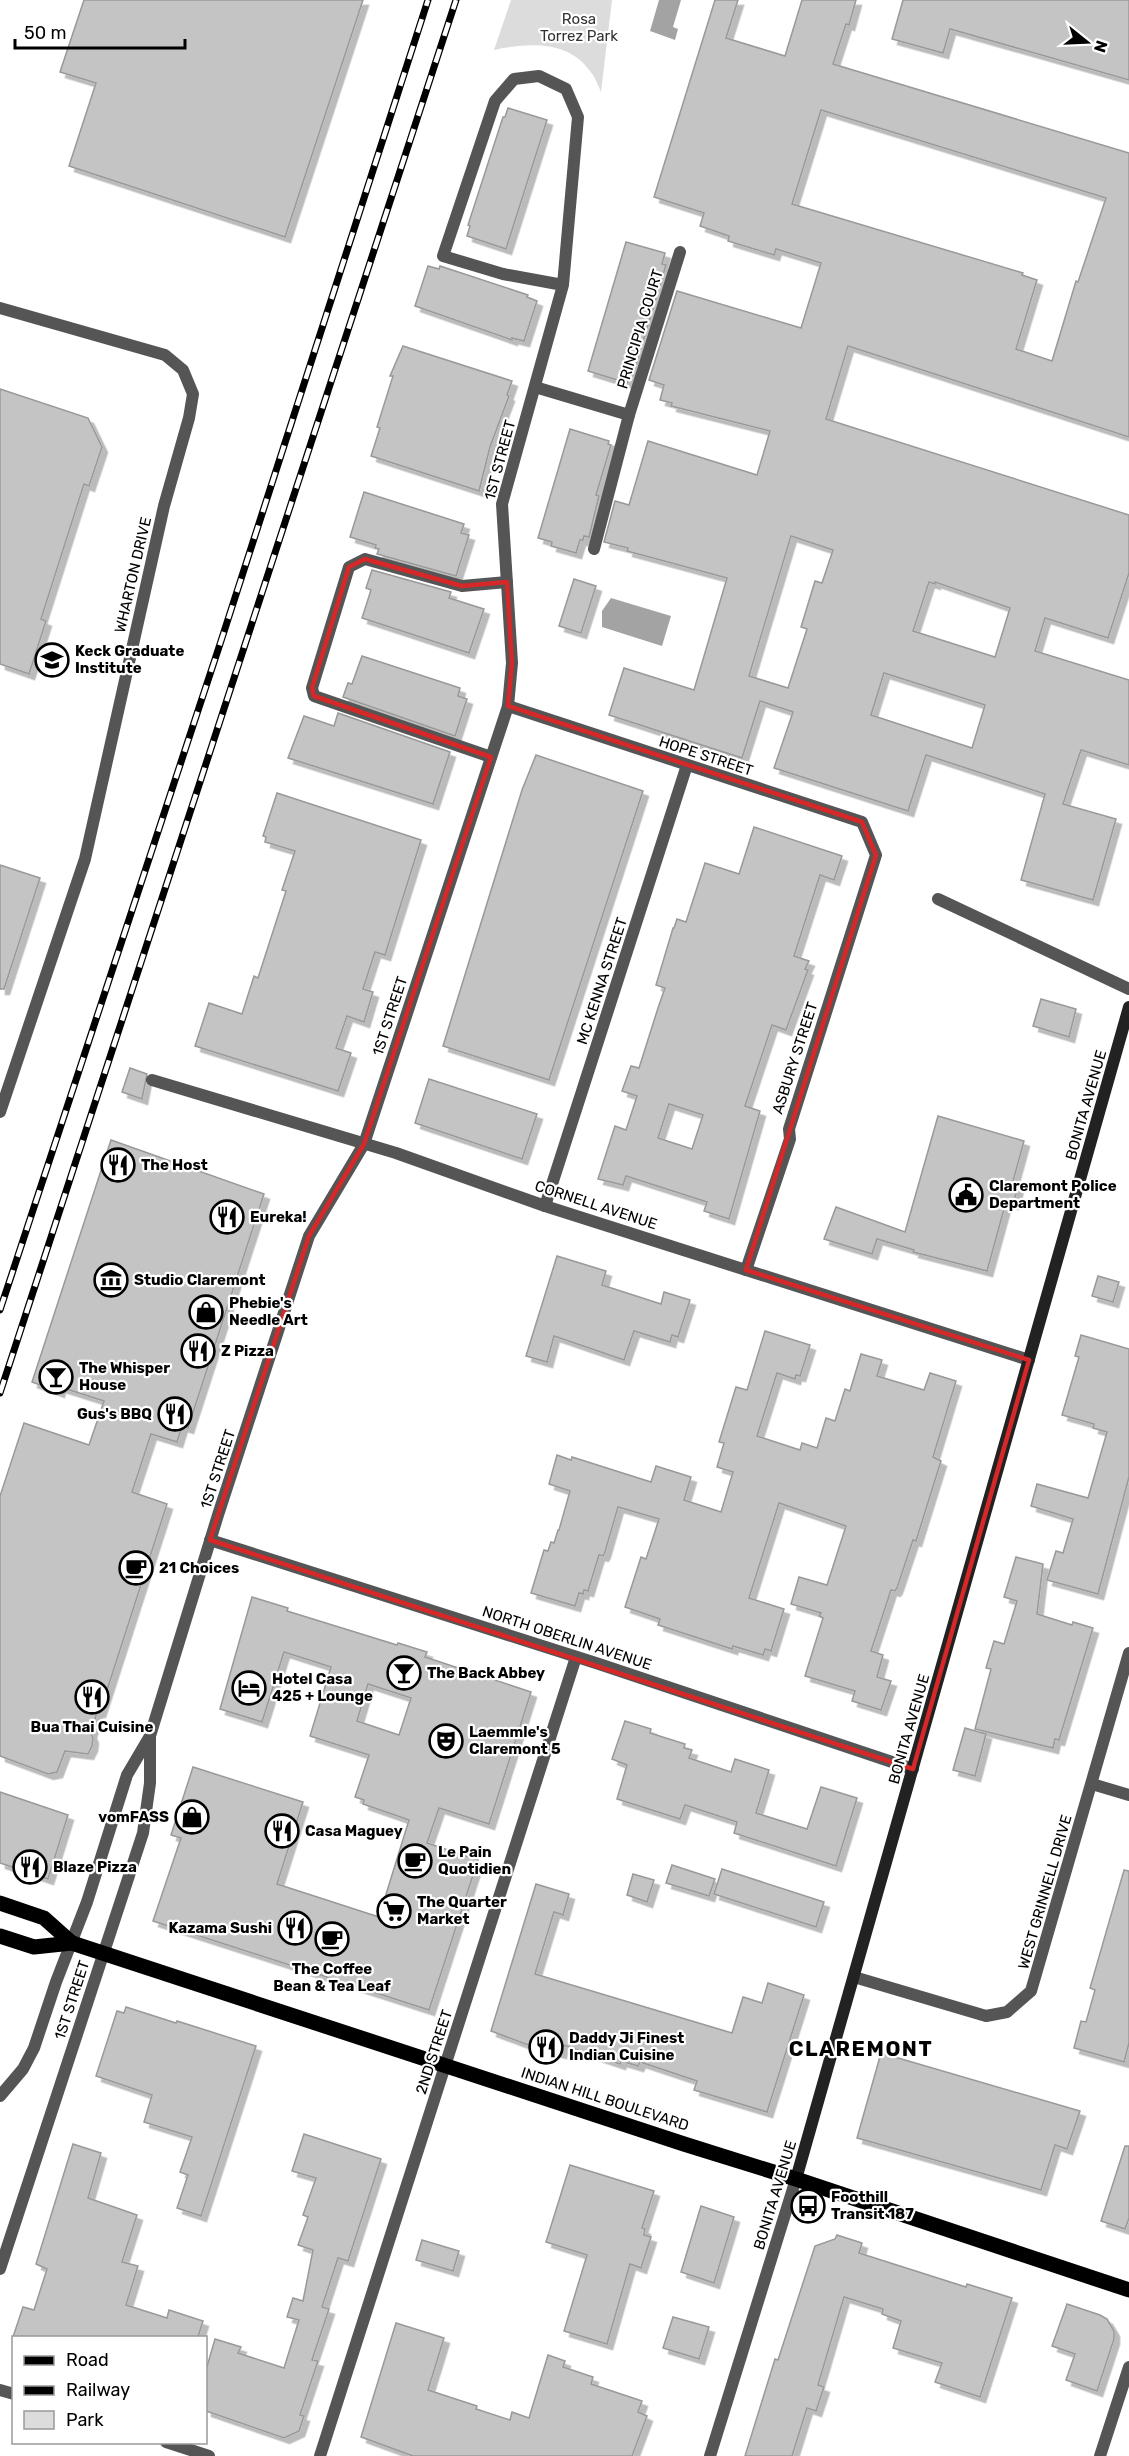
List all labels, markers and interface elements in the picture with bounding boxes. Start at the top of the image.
park label: Rosa Torrez Park [540,10,618,45]
scale bar [15,12,184,50]
north arrow [1057,12,1117,72]
text: 50 m [24,22,67,44]
text: N [1090,38,1112,55]
street label: PRINCIPIA COURT [613,267,667,391]
street label: 1ST STREET [481,418,519,502]
street label: WHARTON DRIVE [111,515,155,635]
school or university icon: Keck Graduate Institute [34,642,70,678]
place label: Keck Graduate Institute [75,642,184,677]
street label: HOPE STREET [657,732,756,780]
street label: MC KENNA STREET [573,915,631,1047]
street label: 1ST STREET [369,974,411,1058]
street label: ASBURY STREET [768,999,822,1116]
street label: BONITA AVENUE [1062,1048,1110,1162]
restaurant icon: The Host [100,1147,136,1183]
place label: The Host [141,1156,208,1174]
street label: CORNELL AVENUE [533,1177,659,1233]
public building icon: Claremont Police Department [948,1177,984,1213]
place label: Claremont Police Department [989,1177,1117,1212]
restaurant icon: Eureka! [209,1199,245,1235]
place label: Eureka! [250,1208,307,1226]
museum icon: Studio Claremont [93,1262,129,1298]
place label: Studio Claremont [134,1271,265,1289]
shop icon: Phebie's Needle Art [188,1294,224,1330]
place label: Phebie's Needle Art [229,1294,308,1329]
restaurant icon: Z Pizza [180,1333,216,1369]
place label: Z Pizza [221,1342,274,1360]
bar icon: The Whisper House [38,1359,74,1395]
place label: The Whisper House [79,1359,170,1394]
restaurant icon: Gus's BBQ [157,1396,193,1432]
place label: Gus's BBQ [77,1405,152,1423]
street label: 1ST STREET [197,1427,239,1511]
cafe icon: 21 Choices [118,1550,154,1586]
place label: 21 Choices [159,1559,239,1577]
street label: NORTH OBERLIN AVENUE [480,1602,654,1674]
bar icon: The Back Abbey [386,1655,422,1691]
place label: The Back Abbey [427,1664,545,1682]
hotel icon: Hotel Casa 425 + Lounge [231,1670,267,1706]
place label: Hotel Casa 425 + Lounge [272,1670,373,1705]
street label: BONITA AVENUE [885,1672,933,1786]
restaurant icon: Bua Thai Cuisine [74,1679,110,1715]
place label: Bua Thai Cuisine [31,1718,153,1736]
theatre icon: Laemmle's Claremont 5 [428,1723,464,1759]
place label: Laemmle's Claremont 5 [469,1723,561,1758]
shop icon: vomFASS [174,1799,210,1835]
place label: vomFASS [98,1808,169,1826]
restaurant icon: Casa Maguey [264,1813,300,1849]
street label: WEST GRINNELL DRIVE [1014,1813,1076,1971]
place label: Casa Maguey [305,1822,403,1840]
cafe icon: Le Pain Quotidien [397,1843,433,1879]
place label: Le Pain Quotidien [438,1843,511,1878]
restaurant icon: Blaze Pizza [12,1849,48,1885]
place label: Blaze Pizza [53,1858,137,1876]
supermarket icon: The Quarter Market [376,1893,412,1929]
place label: The Quarter Market [417,1893,507,1928]
restaurant icon: Kazama Sushi [277,1910,313,1946]
place label: Kazama Sushi [168,1919,272,1937]
cafe icon: The Coffee Bean & Tea Leaf [314,1921,350,1957]
street label: 1ST STREET [51,1958,93,2042]
place label: The Coffee Bean & Tea Leaf [273,1960,391,1995]
street label: 2ND STREET [412,2007,456,2097]
restaurant icon: Daddy Ji Finest Indian Cuisine [528,2029,564,2065]
place label: Daddy Ji Finest Indian Cuisine [569,2029,684,2064]
district label: CLAREMONT [789,2036,933,2061]
street label: INDIAN HILL BOULEVARD [519,2063,691,2135]
street label: BONITA AVENUE [750,2138,800,2252]
bus stop icon: Foothill Transit 187 [790,2188,826,2224]
place label: Foothill Transit 187 [831,2188,914,2223]
legend [12,2336,207,2444]
text: Road [66,2349,109,2371]
text: Railway [66,2379,130,2401]
text: Park [66,2409,104,2431]

